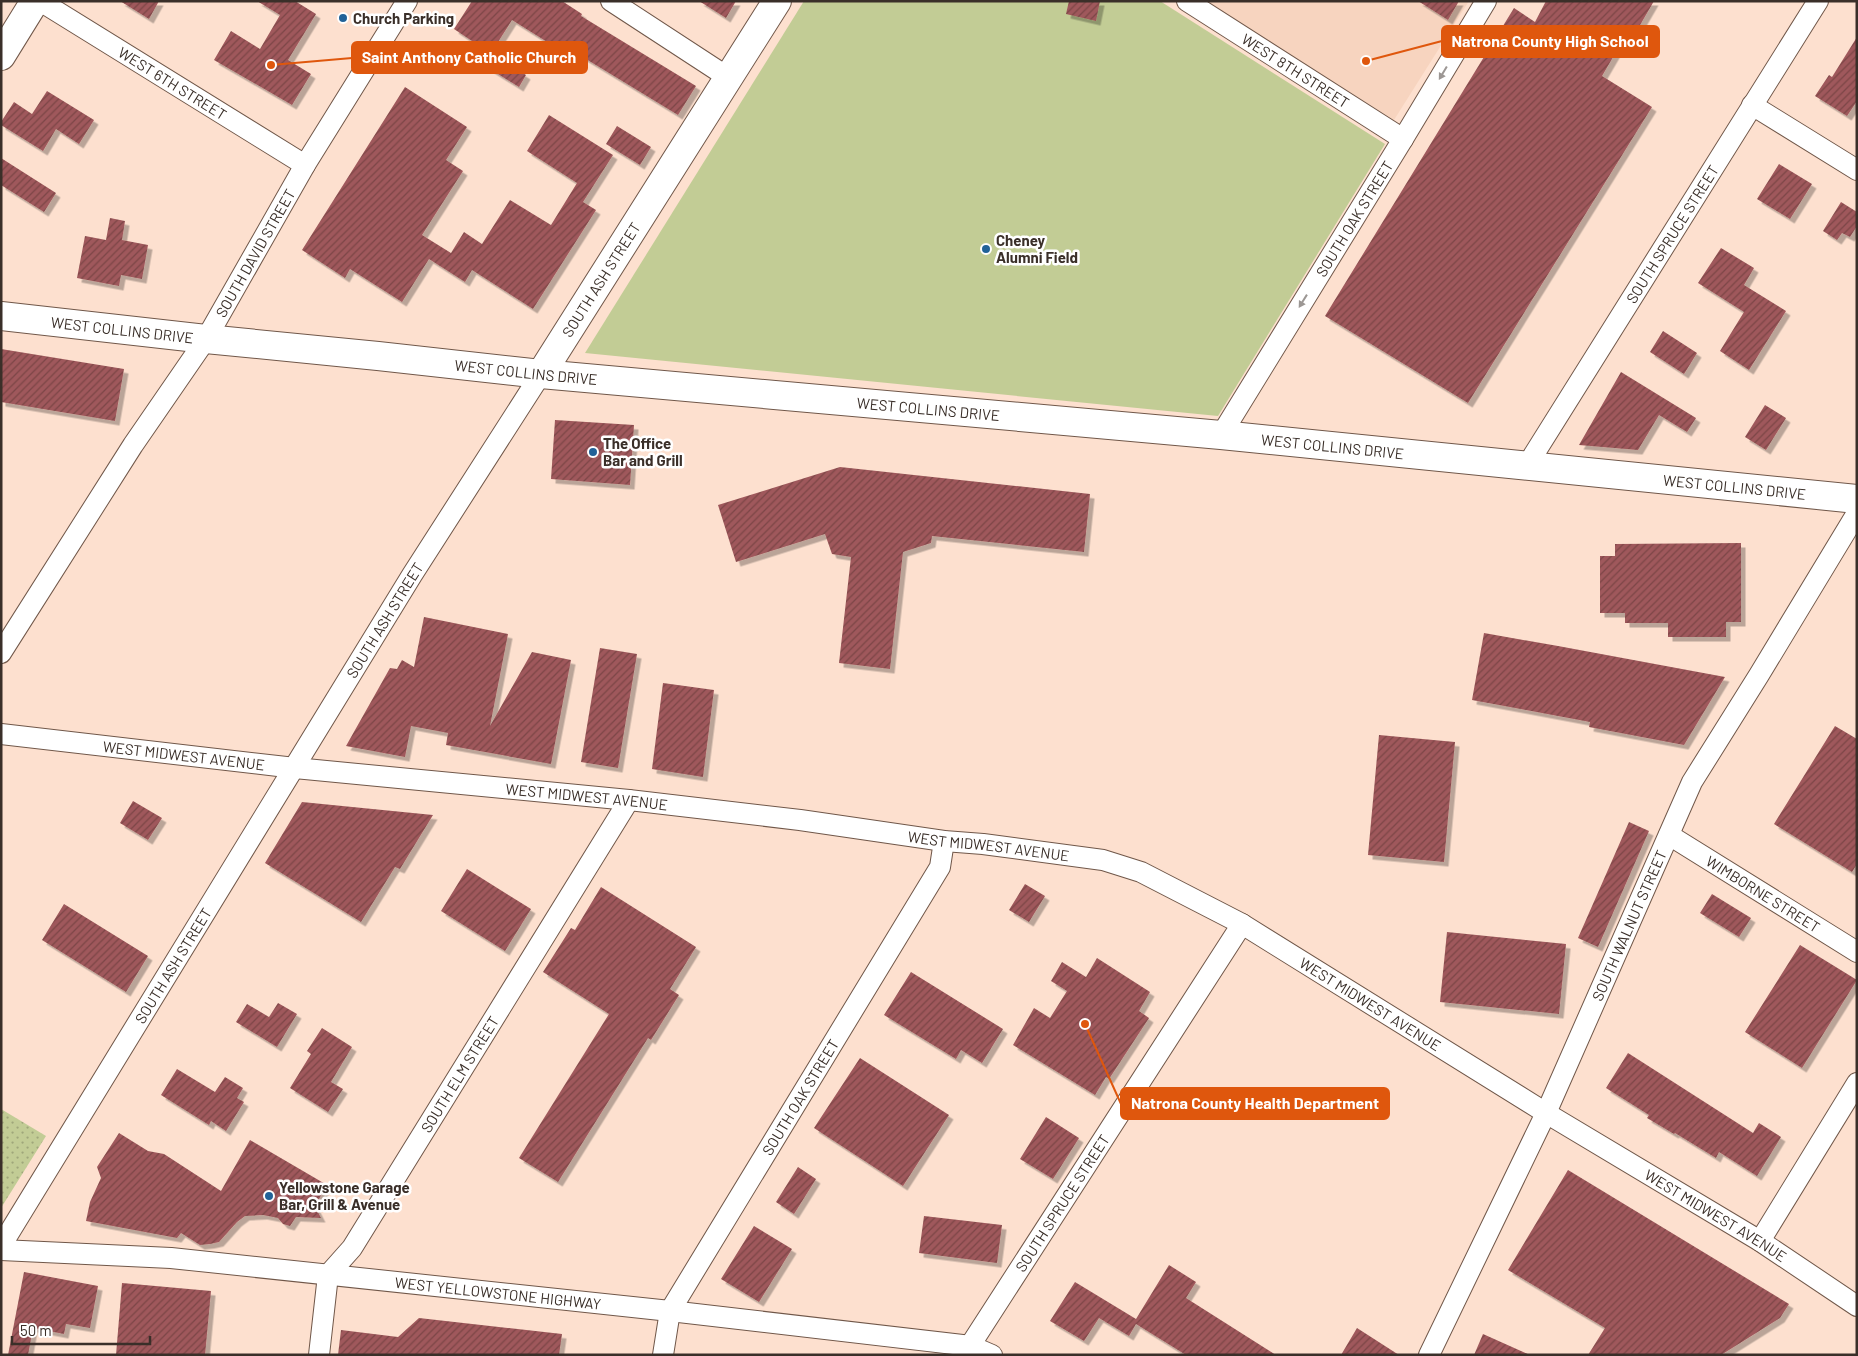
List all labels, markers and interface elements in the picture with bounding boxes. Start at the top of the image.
place label: Church Parking [353,9,454,27]
marker: Church Parking [337,12,349,24]
callout: Natrona County High School [1442,26,1659,57]
street label: WEST 8TH STREET [1239,29,1353,111]
text: Natrona County High School [1451,31,1649,50]
callout: Saint Anthony Catholic Church [352,42,587,73]
street label: WEST 6TH STREET [115,43,230,123]
text: Saint Anthony Catholic Church [362,47,576,66]
one-way arrow [1438,67,1447,80]
street label: SOUTH OAK STREET [1312,157,1396,280]
street label: SOUTH SPRUCE STREET [1622,162,1722,306]
street label: SOUTH DAVID STREET [211,186,298,320]
street label: SOUTH ASH STREET [558,219,644,340]
place label: Cheney Alumni Field [996,231,1078,266]
marker: Cheney Alumni Field [980,243,992,255]
one-way arrow [1299,295,1308,308]
street label: WEST COLLINS DRIVE [50,313,195,347]
street label: WEST COLLINS DRIVE [454,356,598,388]
street label: WEST COLLINS DRIVE [856,393,1001,424]
street label: WEST COLLINS DRIVE [1260,430,1405,462]
place label: The Office Bar and Grill [603,434,683,469]
marker: The Office Bar and Grill [587,446,599,458]
street label: WEST COLLINS DRIVE [1662,471,1807,503]
street label: SOUTH ASH STREET [342,559,427,681]
street label: WEST MIDWEST AVENUE [102,737,266,773]
street label: WEST MIDWEST AVENUE [505,779,669,813]
street label: WEST MIDWEST AVENUE [907,827,1071,864]
street label: SOUTH WALNUT STREET [1588,847,1670,1003]
street label: WIMBORNE STREET [1703,851,1823,936]
street label: SOUTH ASH STREET [131,904,215,1027]
street label: WEST MIDWEST AVENUE [1297,953,1444,1054]
street label: SOUTH ELM STREET [417,1013,502,1136]
street label: SOUTH OAK STREET [758,1036,842,1158]
callout: Natrona County Health Department [1121,1088,1389,1119]
text: Natrona County Health Department [1131,1093,1379,1112]
street label: SOUTH SPRUCE STREET [1011,1131,1113,1275]
street label: WEST MIDWEST AVENUE [1642,1165,1790,1265]
place label: Yellowstone Garage Bar, Grill & Avenue [279,1178,410,1213]
marker: Yellowstone Garage Bar, Grill & Avenue [263,1190,275,1202]
street label: WEST YELLOWSTONE HIGHWAY [394,1273,602,1313]
scale bar [12,1314,150,1346]
text: 50 m [20,1321,52,1339]

